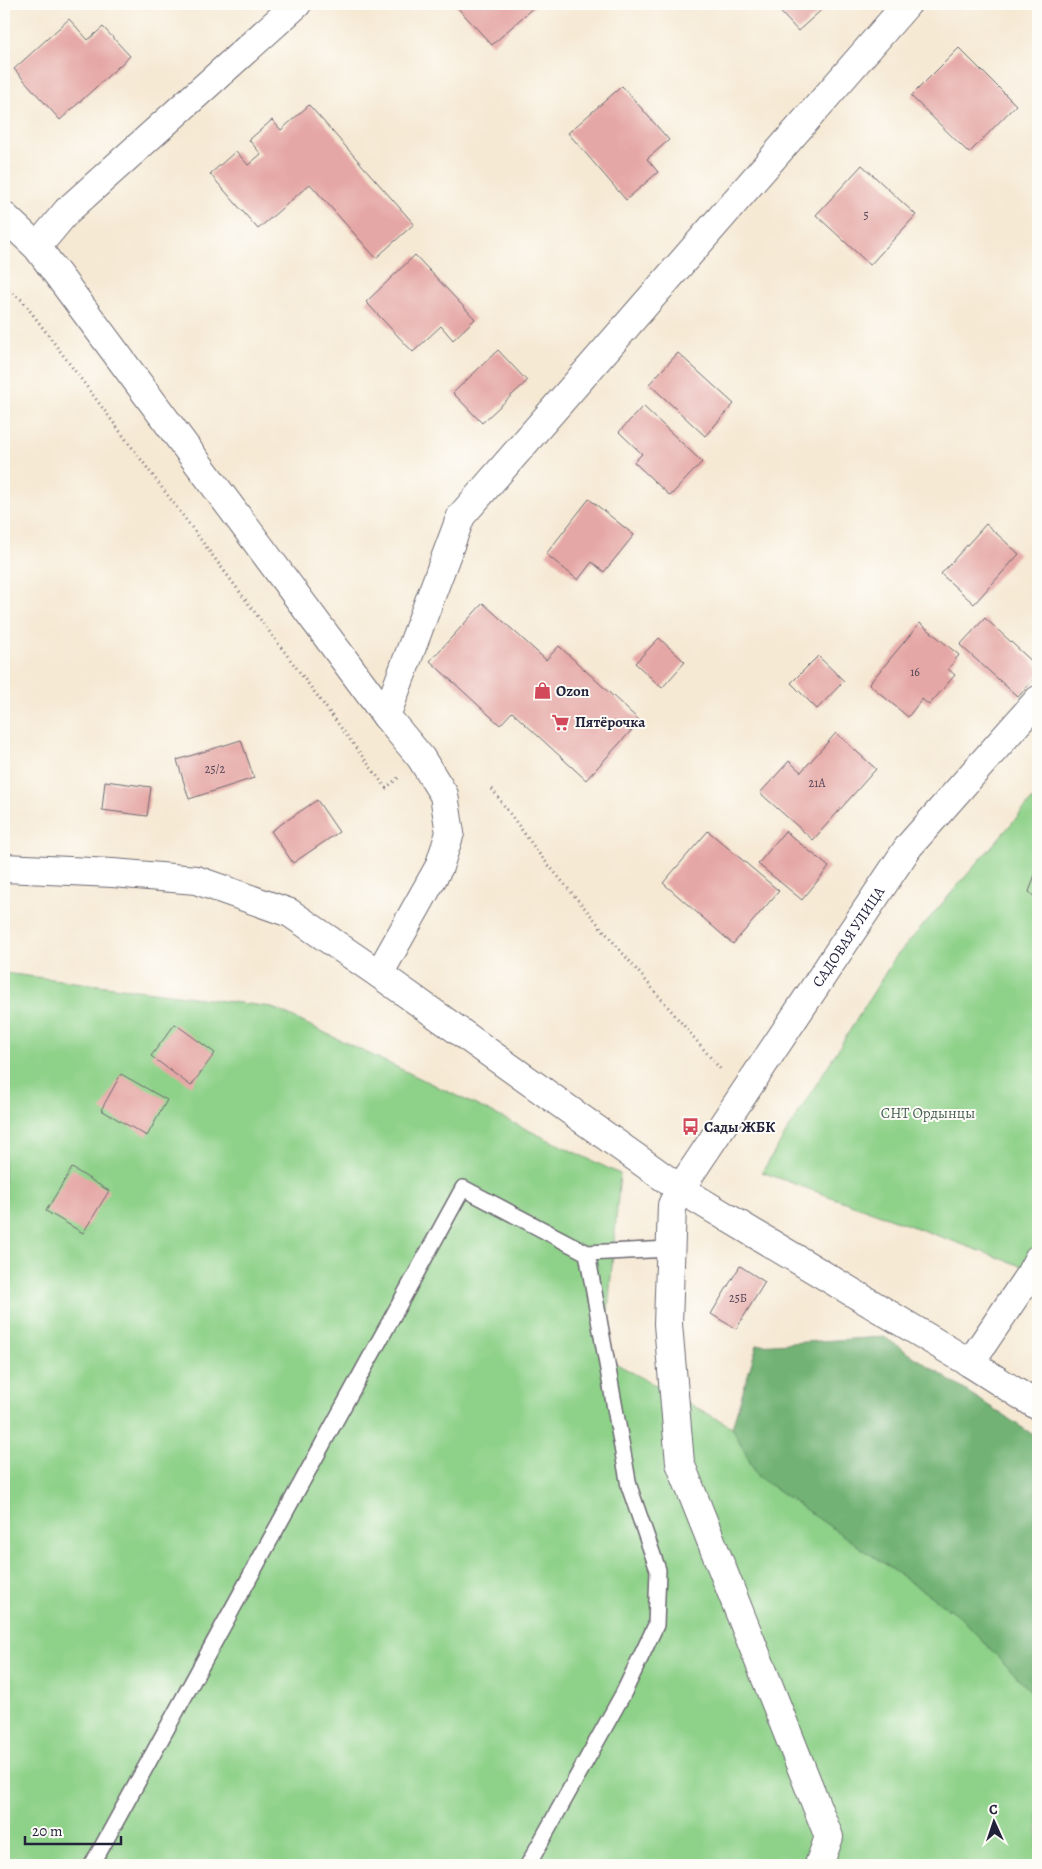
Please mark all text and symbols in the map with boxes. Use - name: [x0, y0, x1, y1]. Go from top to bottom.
- house number: 5: [863, 207, 869, 223]
- house number: 16: [910, 664, 920, 680]
- shop icon: Ozon: [532, 681, 552, 701]
- place label: Ozon: [556, 681, 590, 701]
- supermarket icon: Пятёрочка: [551, 712, 571, 732]
- place label: Пятёрочка: [575, 712, 646, 732]
- house number: 25/2: [205, 761, 226, 777]
- house number: 21А: [809, 775, 826, 791]
- street label: САДОВАЯ УЛИЦА: [808, 882, 889, 991]
- park label: СНТ Ордынцы: [881, 1103, 975, 1123]
- bus stop icon: Сады ЖБК: [680, 1117, 700, 1137]
- place label: Сады ЖБК: [704, 1117, 775, 1137]
- house number: 25Б: [729, 1290, 747, 1306]
- north arrow: [970, 1796, 1020, 1846]
- text: С: [989, 1800, 999, 1819]
- scale bar: [25, 1814, 121, 1846]
- text: 20 m: [32, 1821, 63, 1841]

